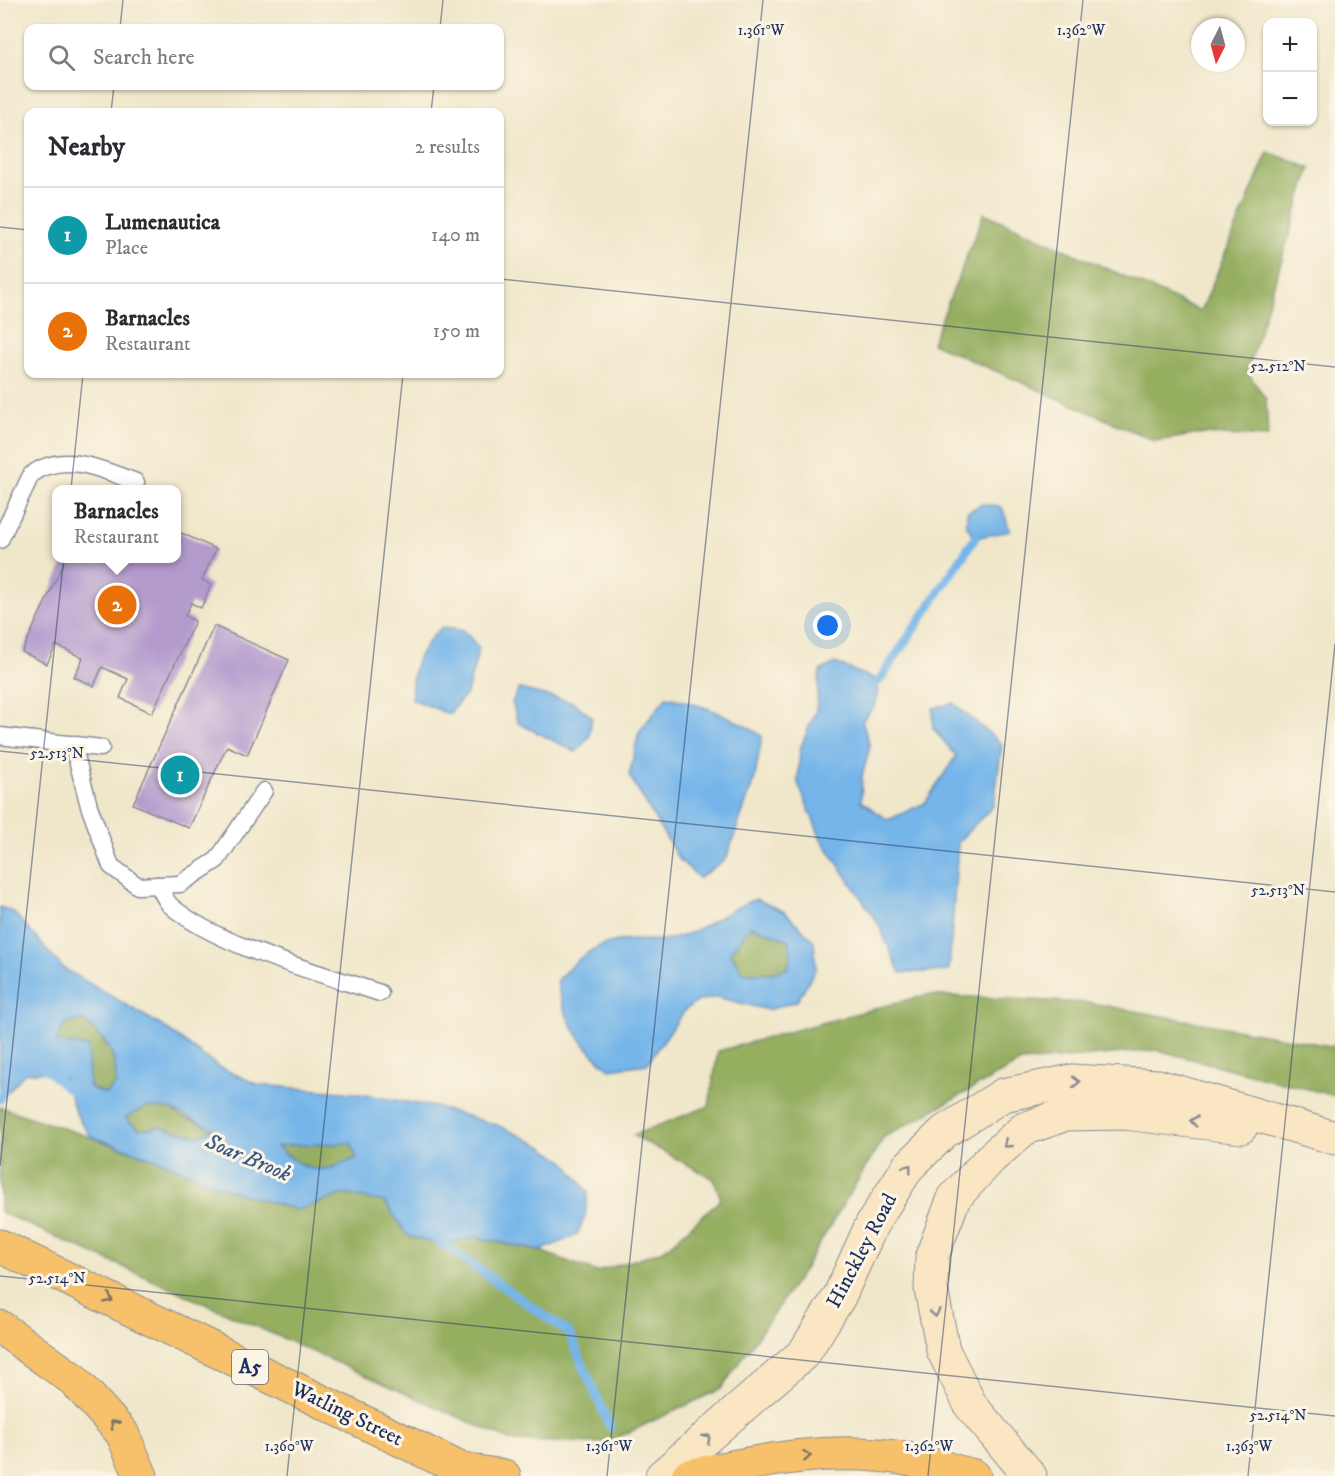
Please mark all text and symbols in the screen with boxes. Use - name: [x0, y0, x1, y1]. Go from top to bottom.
- north arrow: [1191, 18, 1245, 72]
- map controls: [1263, 18, 1317, 126]
- button: +: [1263, 18, 1317, 72]
- text: 1.361°W: [738, 21, 784, 40]
- text: 1.362°W: [1057, 21, 1105, 40]
- search box: [24, 24, 504, 90]
- icon: search: [45, 41, 78, 74]
- text: Search here: [93, 44, 195, 71]
- button: −: [1263, 72, 1317, 126]
- text: Nearby: [48, 131, 125, 164]
- text: 2 results: [415, 135, 480, 160]
- text: Lumenautica: [105, 209, 220, 236]
- text: 1: [64, 223, 71, 248]
- text: 140 m: [431, 223, 480, 248]
- text: Place: [105, 236, 148, 261]
- text: Barnacles: [105, 305, 190, 332]
- text: 2: [63, 319, 72, 344]
- text: 150 m: [433, 319, 480, 344]
- text: Restaurant: [105, 332, 190, 357]
- text: 52.512°N: [1250, 357, 1306, 376]
- popup: [52, 485, 181, 563]
- text: Barnacles: [74, 498, 159, 525]
- text: Restaurant: [74, 525, 159, 550]
- pin: 2: [98, 582, 136, 628]
- your location: [813, 611, 842, 640]
- text: 52.513°N: [30, 744, 84, 763]
- pin: 1: [160, 752, 200, 798]
- text: 52.513°N: [1251, 881, 1305, 900]
- one-way arrow: [1072, 1076, 1081, 1088]
- one-way arrow: [1189, 1116, 1198, 1128]
- water label: Soar Brook: [200, 1128, 296, 1188]
- one-way arrow: [1003, 1137, 1014, 1148]
- one-way arrow: [901, 1164, 912, 1175]
- street label: Hinckley Road: [821, 1189, 903, 1313]
- text: 52.514°N: [28, 1269, 86, 1288]
- one-way arrow: [103, 1292, 114, 1304]
- one-way arrow: [928, 1307, 941, 1317]
- road number: A5: [232, 1350, 268, 1384]
- street label: Watling Street: [286, 1375, 407, 1452]
- text: 52.514°N: [1249, 1406, 1307, 1425]
- one-way arrow: [110, 1421, 121, 1431]
- one-way arrow: [700, 1434, 710, 1445]
- text: 1.360°W: [264, 1437, 314, 1456]
- text: 1.361°W: [586, 1437, 632, 1456]
- text: 1.362°W: [905, 1437, 953, 1456]
- text: 1.363°W: [1226, 1437, 1273, 1456]
- one-way arrow: [803, 1450, 812, 1463]

